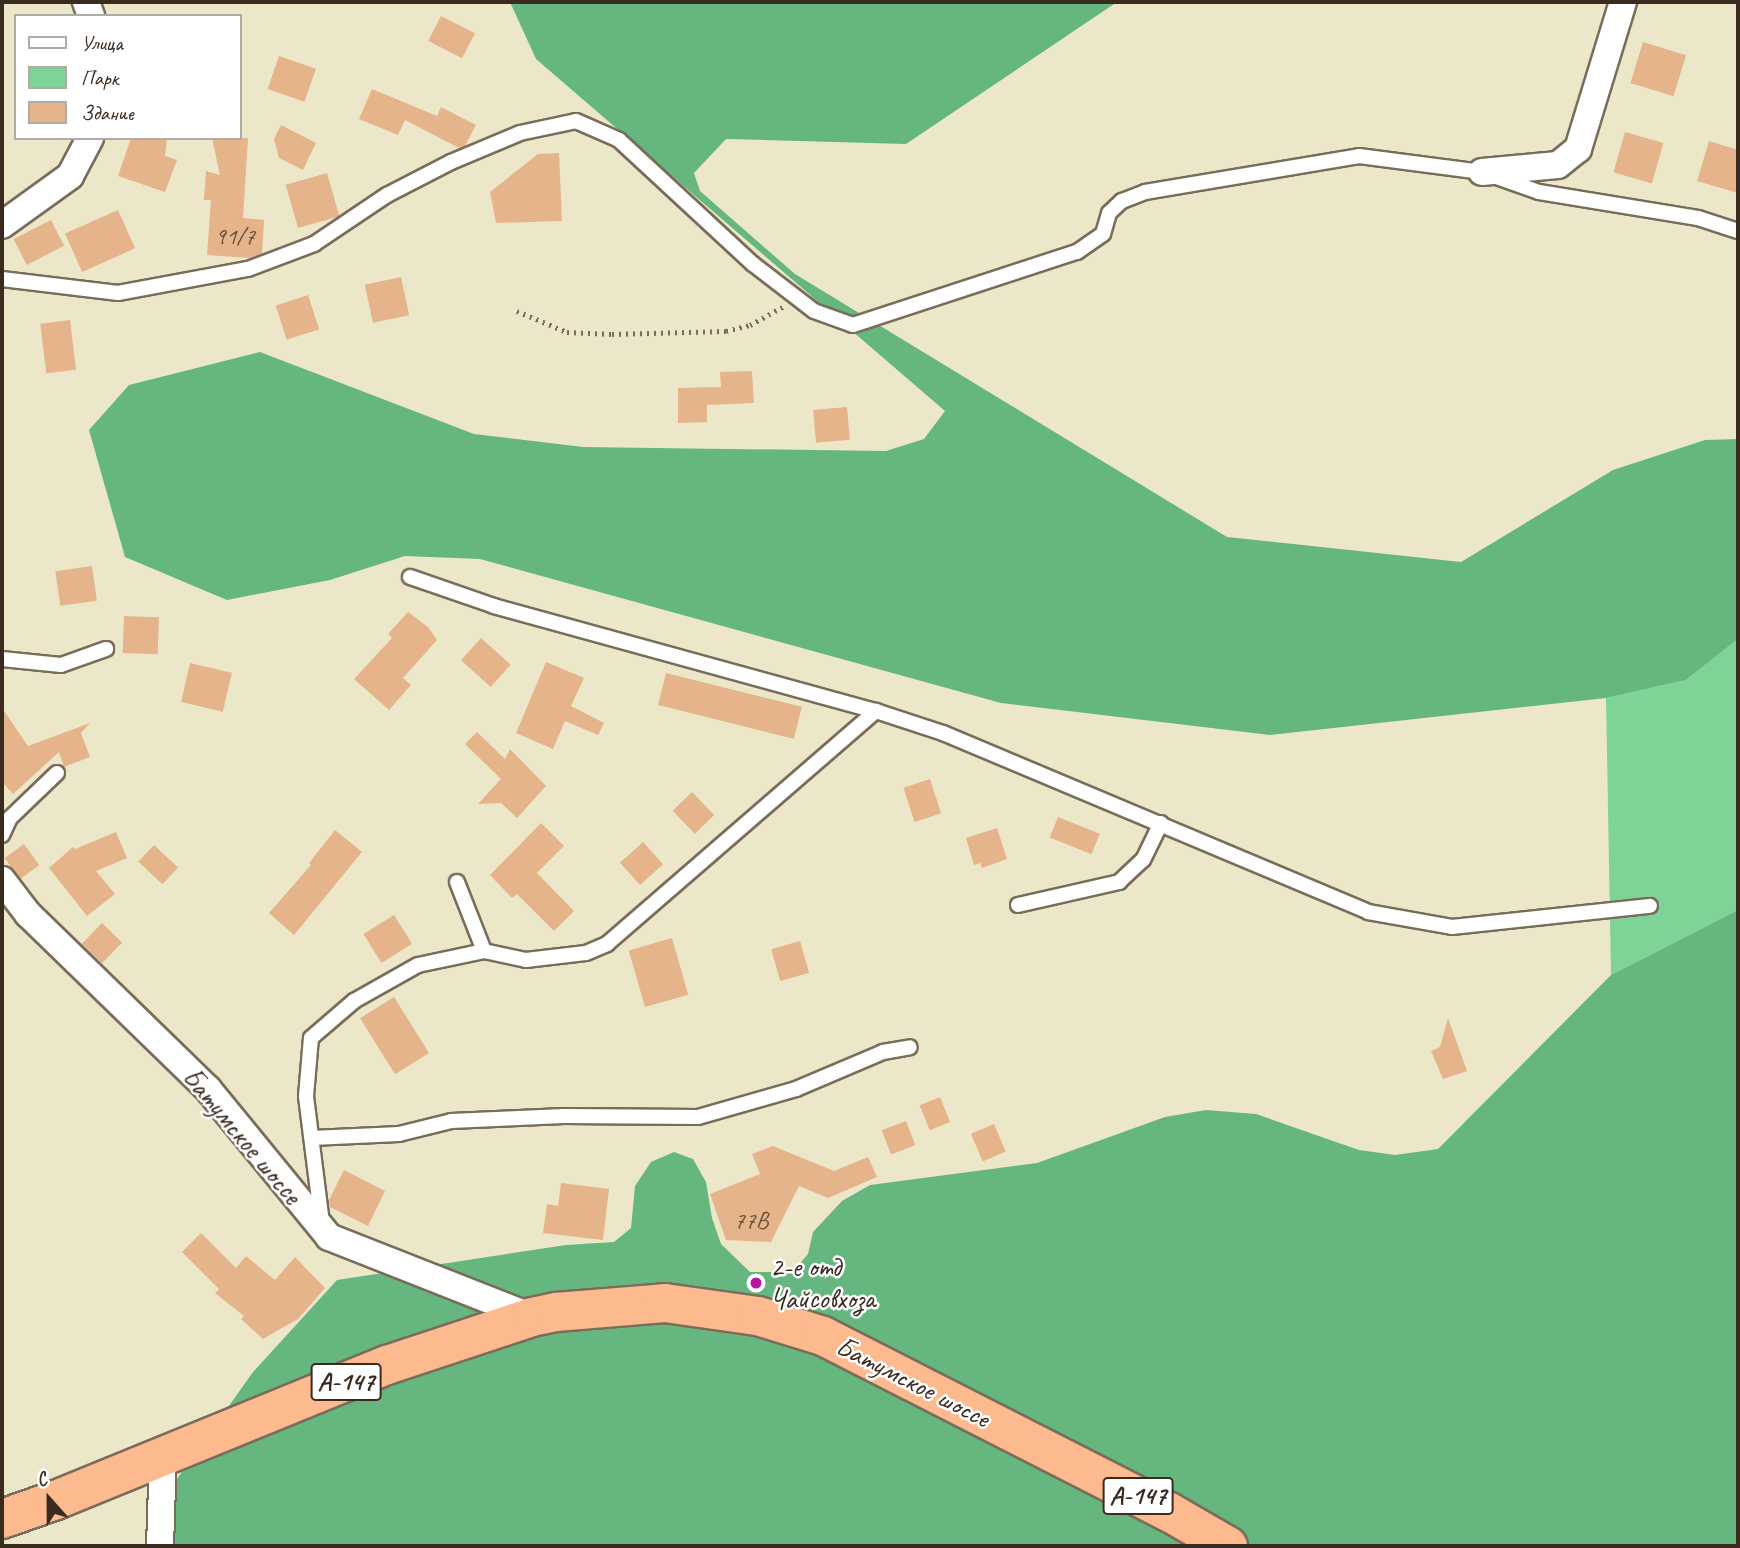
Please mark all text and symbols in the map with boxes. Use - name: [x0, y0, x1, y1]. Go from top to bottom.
- legend: [14, 14, 242, 140]
- text: Улица: [81, 30, 123, 56]
- text: Парк: [81, 65, 118, 91]
- text: Здание: [81, 100, 134, 126]
- house number: 91/7: [215, 223, 255, 251]
- street label: Батумское шоссе: [175, 1061, 309, 1211]
- house number: 77В: [734, 1207, 768, 1235]
- place label: 2-е отд Чайсовхоза: [770, 1250, 875, 1316]
- marker: 2-е отд Чайсовхоза: [748, 1275, 764, 1291]
- street label: Батумское шоссе: [830, 1329, 996, 1435]
- road number: А-147: [309, 1359, 383, 1404]
- north arrow: [14, 1464, 84, 1534]
- text: С: [33, 1467, 50, 1492]
- road number: А-147: [1101, 1474, 1175, 1518]

